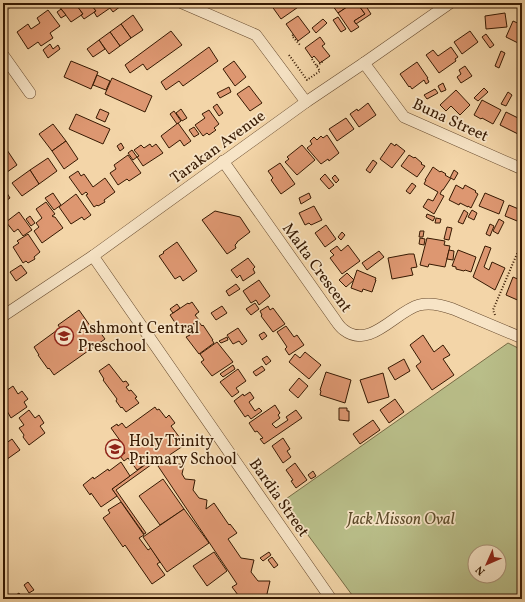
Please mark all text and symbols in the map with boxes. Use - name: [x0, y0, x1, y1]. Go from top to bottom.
- street label: Buna Street: [409, 94, 492, 148]
- street label: Tarakan Avenue: [166, 106, 270, 190]
- street label: Malta Crescent: [276, 219, 357, 318]
- place label: Ashmont Central Preschool: [78, 318, 200, 358]
- school or university icon: Ashmont Central Preschool: [53, 325, 75, 347]
- place label: Holy Trinity Primary School: [129, 431, 237, 471]
- school or university icon: Holy Trinity Primary School: [104, 438, 126, 460]
- street label: Bardia Street: [243, 454, 314, 542]
- park label: Jack Misson Oval: [345, 509, 455, 531]
- north arrow: [467, 544, 507, 584]
- text: N: [473, 562, 489, 578]

